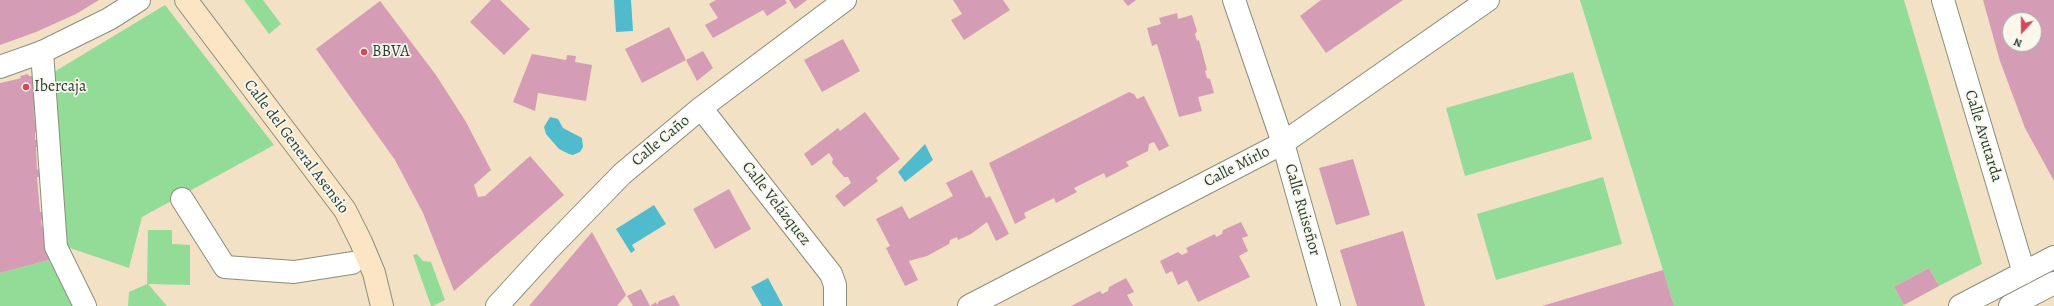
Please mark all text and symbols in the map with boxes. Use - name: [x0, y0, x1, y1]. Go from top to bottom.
- north arrow: [2002, 12, 2042, 52]
- text: N: [2011, 34, 2024, 51]
- place label: BBVA: [372, 42, 410, 62]
- marker: BBVA: [359, 47, 369, 57]
- street label: Calle del General Asensio: [239, 76, 353, 218]
- place label: Ibercaja: [34, 77, 87, 97]
- marker: Ibercaja: [21, 82, 31, 92]
- street label: Calle Avutarda: [1960, 88, 2006, 184]
- street label: Calle Caño: [628, 111, 694, 171]
- street label: Calle Mirlo: [1201, 142, 1273, 192]
- street label: Calle Velázquez: [737, 158, 815, 250]
- street label: Calle Ruiseñor: [1280, 162, 1324, 258]

